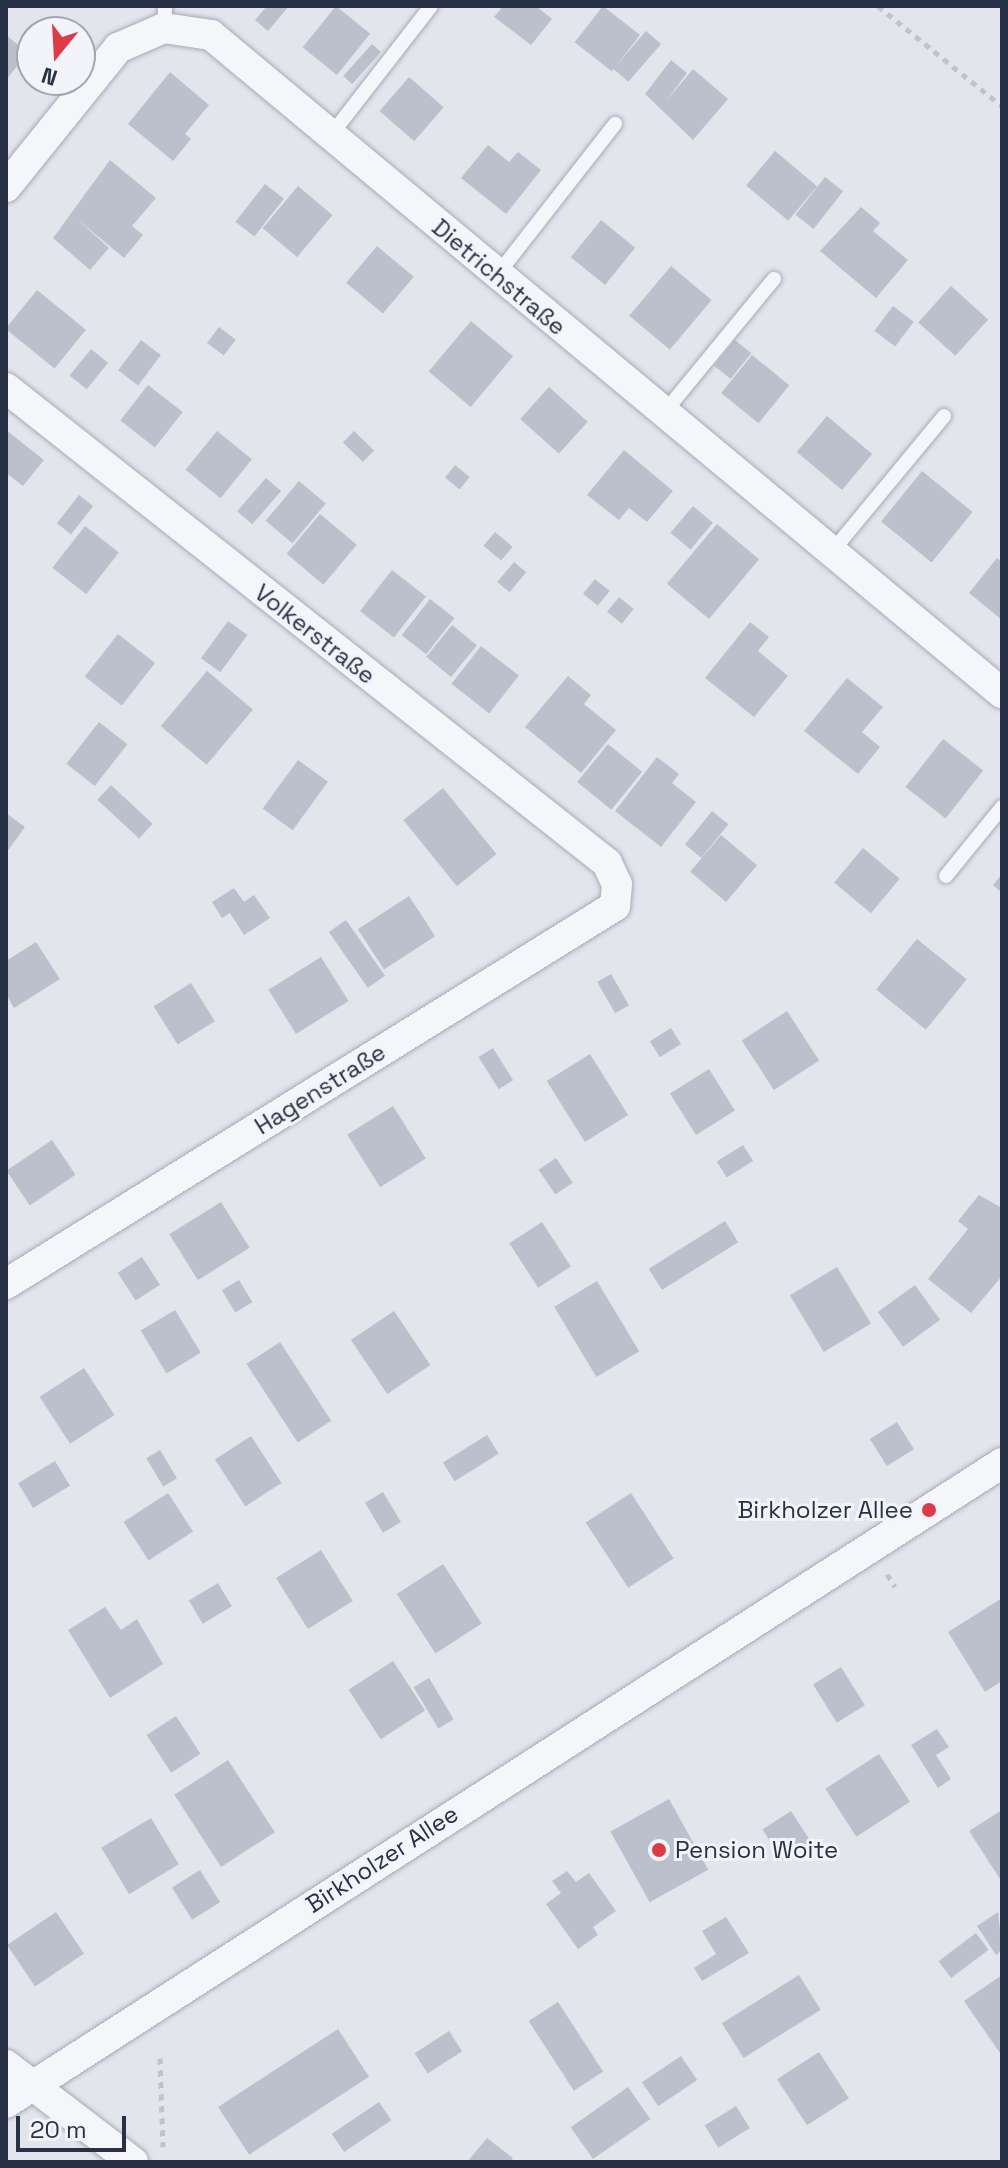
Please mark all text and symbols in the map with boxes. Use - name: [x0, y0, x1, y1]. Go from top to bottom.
- north arrow: [16, 16, 96, 96]
- text: N: [38, 61, 61, 93]
- street label: Dietrichstraße: [426, 213, 572, 341]
- street label: Volkerstraße: [249, 578, 381, 690]
- street label: Hagenstraße: [249, 1037, 391, 1141]
- place label: Birkholzer Allee: [737, 1496, 913, 1524]
- marker: Birkholzer Allee: [920, 1501, 938, 1519]
- street label: Birkholzer Allee: [300, 1799, 464, 1919]
- place label: Pension Woite: [675, 1836, 838, 1864]
- marker: Pension Woite: [650, 1841, 668, 1859]
- scale bar: [20, 2100, 130, 2150]
- text: 20 m: [30, 2114, 87, 2145]

